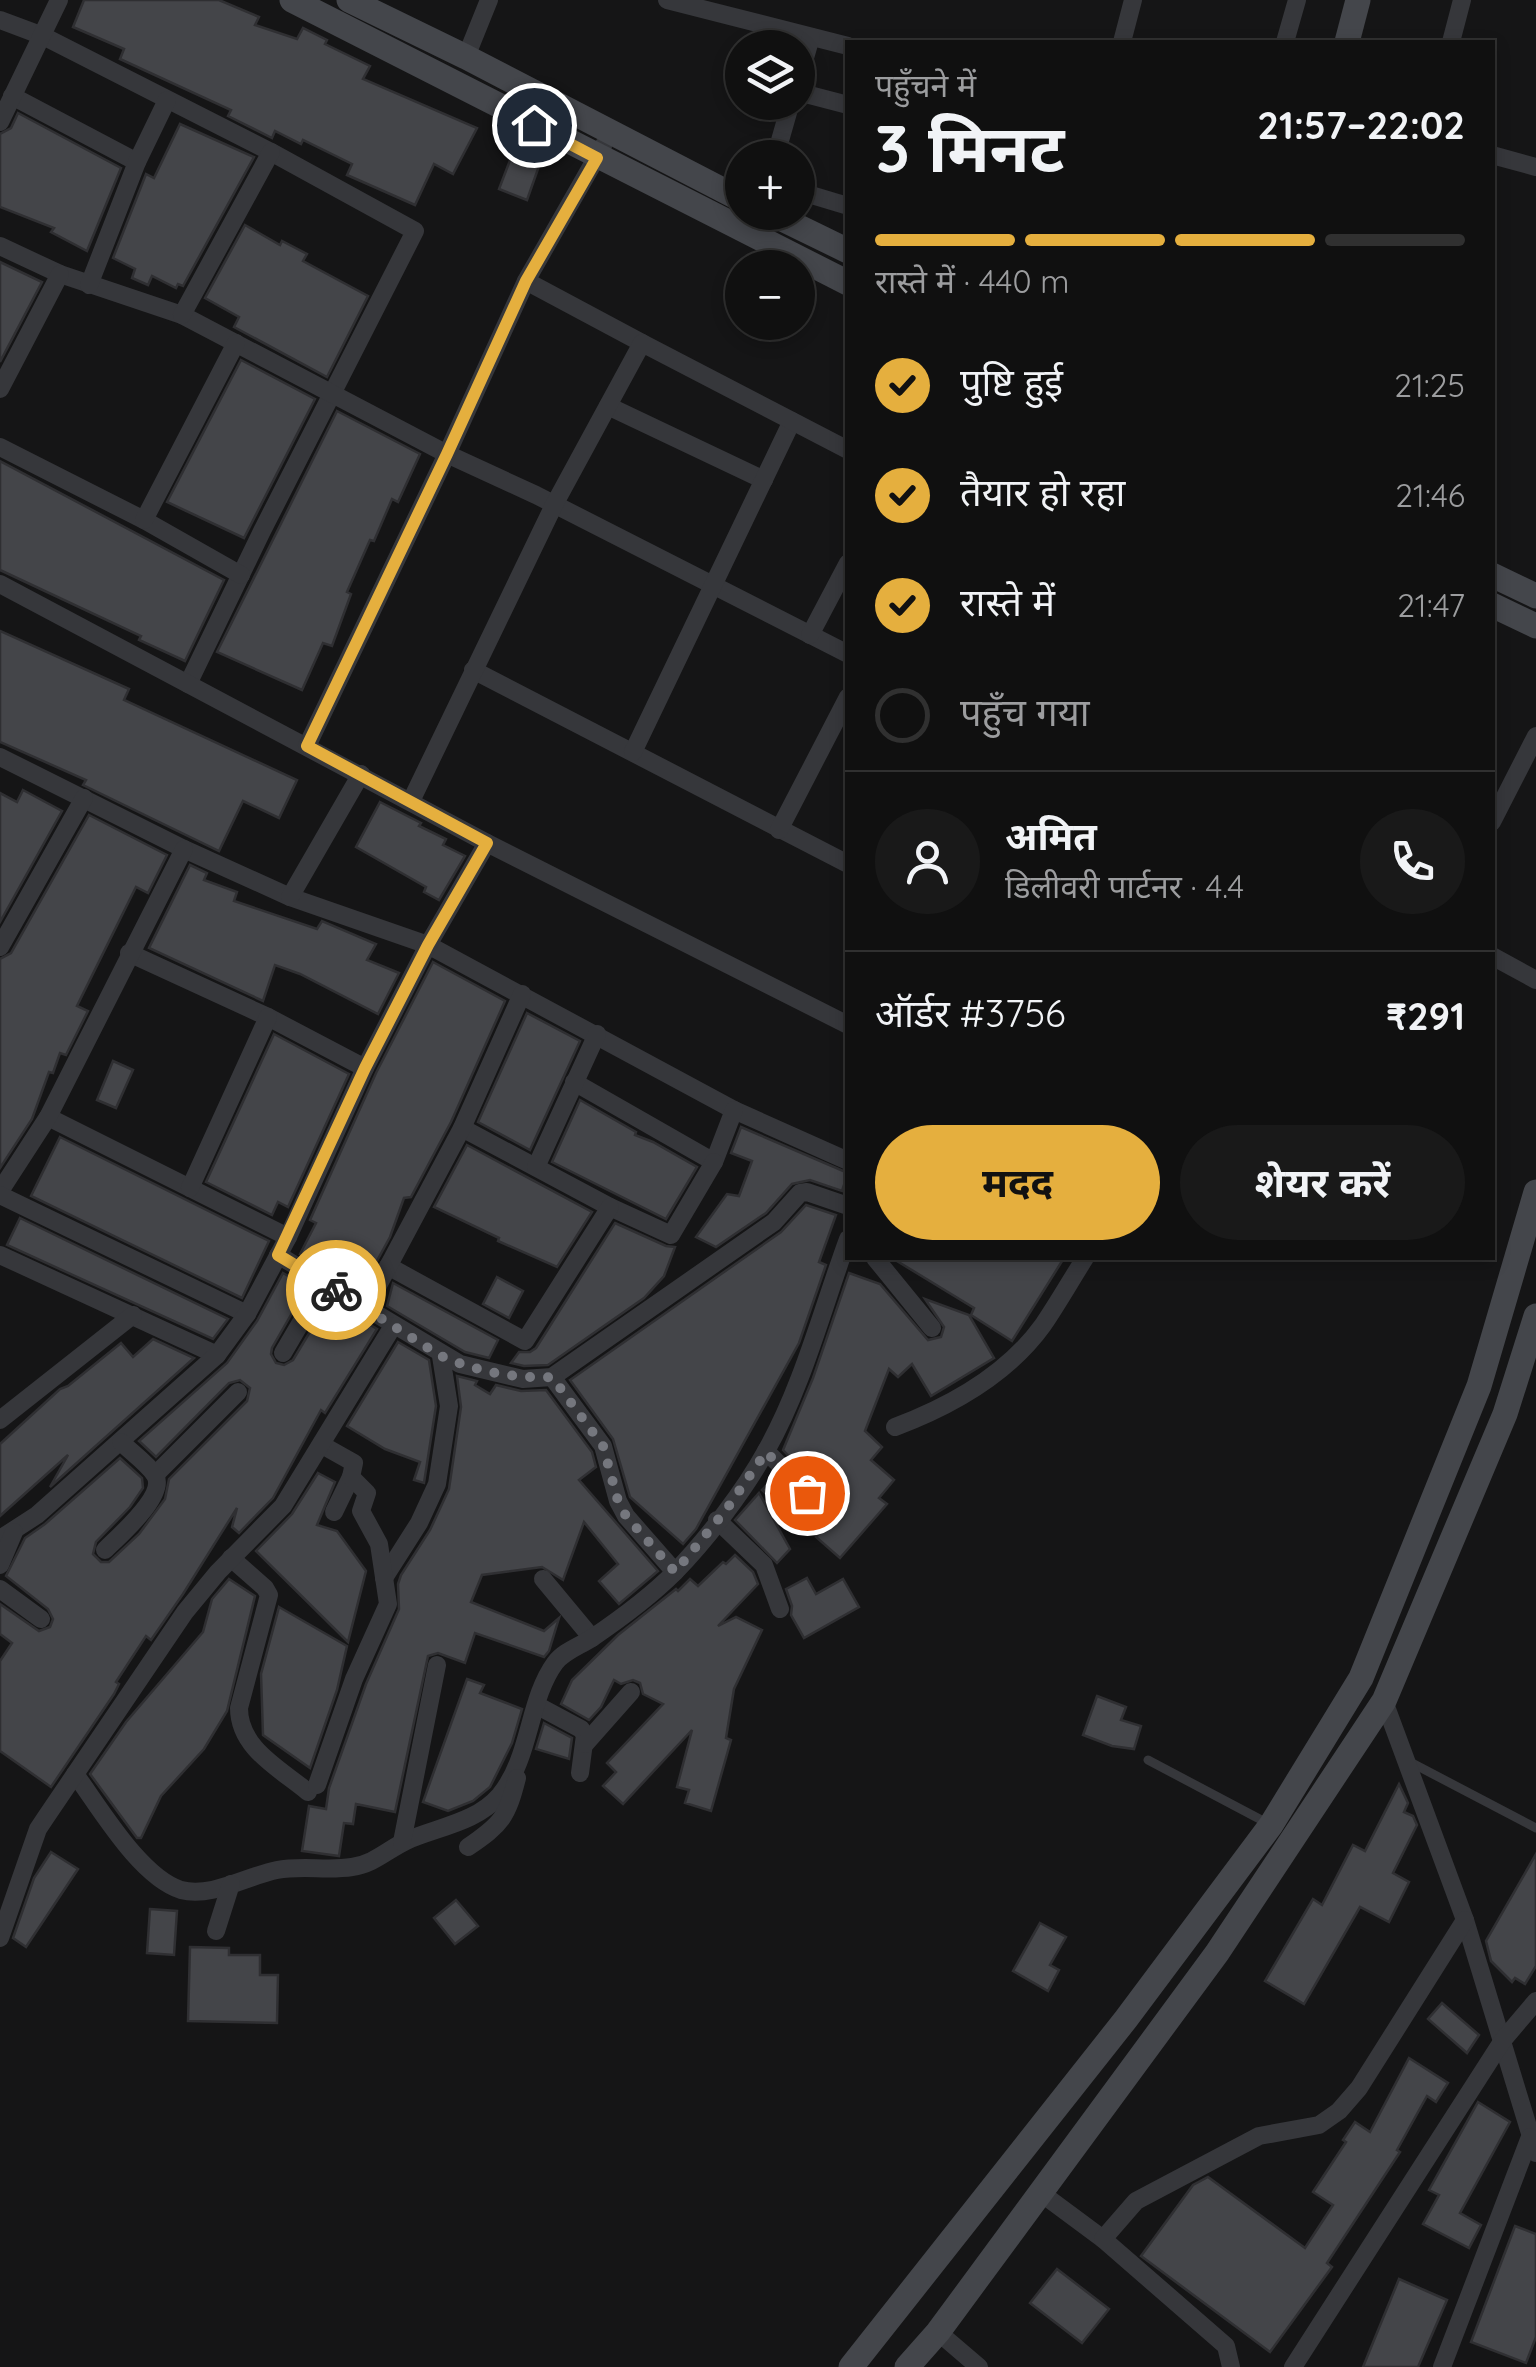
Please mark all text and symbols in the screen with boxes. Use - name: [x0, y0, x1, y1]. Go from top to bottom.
- map controls: [725, 30, 815, 340]
- button: layers: [725, 30, 815, 120]
- text: पहुँचने में: [875, 65, 976, 105]
- pin: [492, 83, 577, 168]
- icon: home: [507, 98, 562, 153]
- text: 21:57–22:02: [1257, 101, 1465, 149]
- text: 3 मिनट: [875, 107, 1065, 188]
- button: +: [725, 140, 815, 230]
- button: −: [725, 250, 815, 340]
- text: रास्ते में · 440 m: [875, 261, 1069, 301]
- icon: check: [875, 358, 930, 413]
- text: पुष्टि हुई: [960, 358, 1063, 406]
- text: 21:25: [1394, 365, 1465, 405]
- icon: check: [875, 468, 930, 523]
- text: तैयार हो रहा: [960, 468, 1125, 516]
- text: 21:46: [1395, 475, 1465, 515]
- icon: check: [875, 578, 930, 633]
- text: रास्ते में: [960, 578, 1055, 626]
- text: 21:47: [1397, 585, 1465, 625]
- text: पहुँच गया: [960, 688, 1090, 736]
- button: person: [875, 809, 980, 914]
- button: phone: [1360, 809, 1465, 914]
- text: अमित: [1005, 812, 1097, 860]
- text: डिलीवरी पार्टनर · 4.4: [1005, 866, 1244, 906]
- text: ऑर्डर #3756: [875, 989, 1066, 1037]
- text: ₹291: [1386, 992, 1465, 1040]
- button: मदद: [875, 1125, 1160, 1240]
- button: शेयर करें: [1180, 1125, 1465, 1240]
- courier: [286, 1240, 386, 1340]
- icon: bike: [309, 1263, 364, 1318]
- pin: [765, 1451, 850, 1536]
- icon: bag: [780, 1466, 835, 1521]

